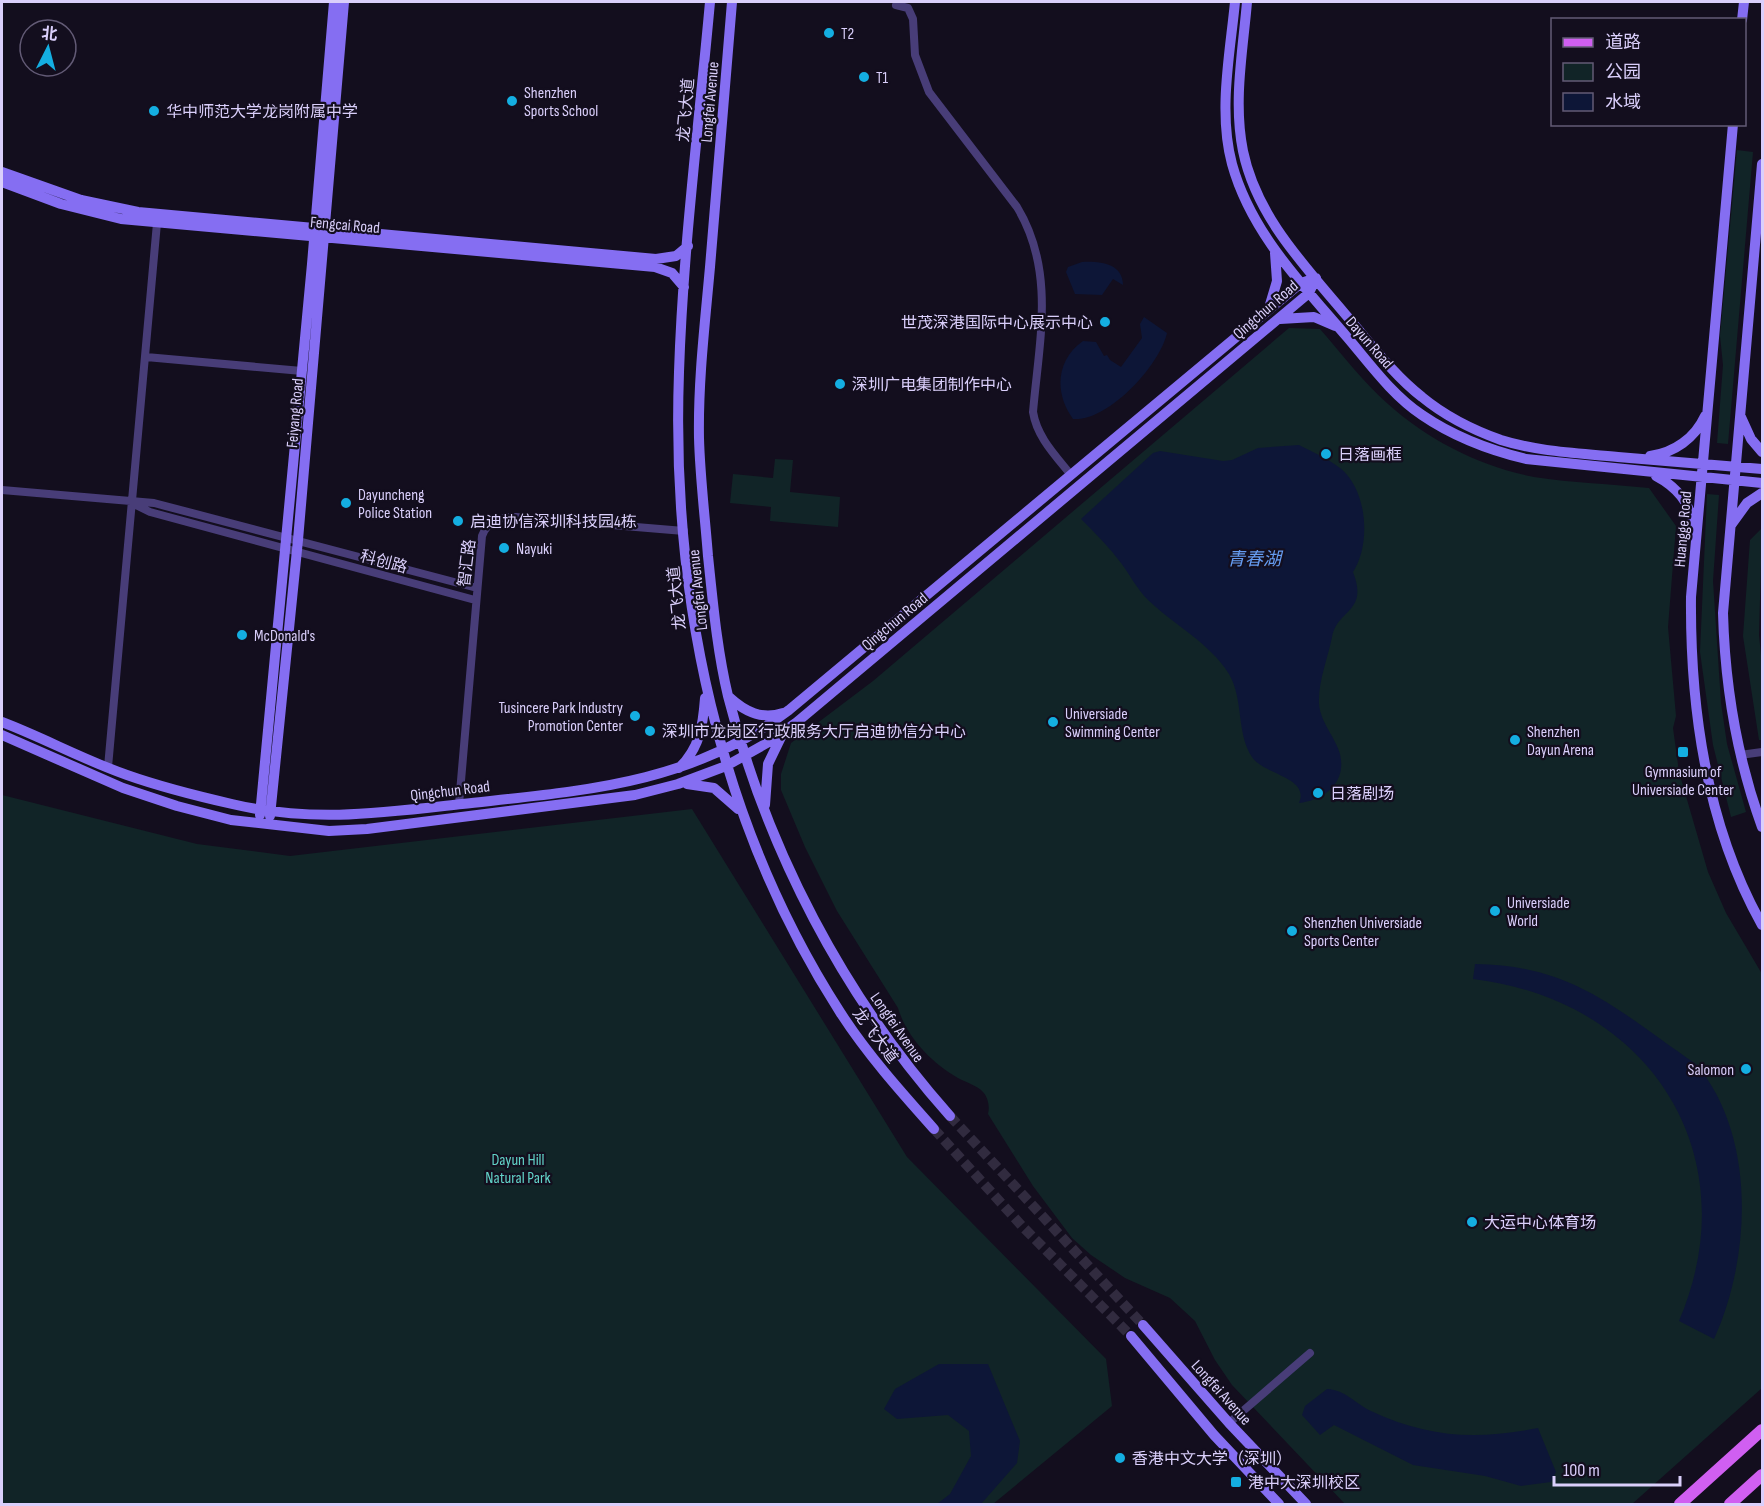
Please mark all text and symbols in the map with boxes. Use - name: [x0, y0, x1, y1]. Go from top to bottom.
- north arrow: [18, 18, 78, 78]
- legend: [1551, 18, 1746, 126]
- text: 北: [40, 24, 58, 45]
- place label: T2: [841, 25, 854, 44]
- marker: T2: [822, 26, 836, 40]
- text: 道路: [1605, 32, 1641, 53]
- street label: Longfei Avenue: [698, 61, 723, 143]
- text: 公园: [1605, 62, 1641, 83]
- place label: T1: [876, 69, 889, 88]
- marker: T1: [857, 70, 871, 84]
- street label: 龙飞大道: [674, 77, 699, 143]
- place label: Shenzhen Sports School: [524, 84, 598, 121]
- text: 水域: [1605, 92, 1641, 113]
- marker: Shenzhen Sports School: [505, 94, 519, 108]
- place label: 华中师范大学龙岗附属中学: [166, 103, 358, 122]
- marker: 华中师范大学龙岗附属中学: [147, 104, 161, 118]
- street label: Fengcai Road: [309, 213, 381, 238]
- street label: Qingchun Road: [1230, 277, 1302, 344]
- street label: Dayun Road: [1341, 313, 1397, 373]
- place label: 世茂深港国际中心展示中心: [901, 314, 1093, 333]
- marker: 世茂深港国际中心展示中心: [1098, 315, 1112, 329]
- place label: 深圳广电集团制作中心: [852, 376, 1012, 395]
- marker: 深圳广电集团制作中心: [833, 377, 847, 391]
- street label: Feiyang Road: [283, 378, 308, 449]
- place label: 日落画框: [1338, 446, 1402, 465]
- marker: 日落画框: [1319, 447, 1333, 461]
- place label: Dayuncheng Police Station: [358, 486, 432, 523]
- street label: Huangge Road: [1671, 490, 1696, 568]
- marker: Dayuncheng Police Station: [339, 496, 353, 510]
- place label: 启迪协信深圳科技园4栋: [470, 513, 637, 532]
- marker: 启迪协信深圳科技园4栋: [451, 514, 465, 528]
- street label: 智汇路: [455, 538, 480, 588]
- place label: Nayuki: [516, 540, 552, 559]
- marker: Nayuki: [497, 541, 511, 555]
- street label: 科创路: [358, 547, 409, 578]
- street label: Longfei Avenue: [685, 549, 712, 631]
- water label: 青春湖: [1227, 549, 1284, 570]
- street label: 龙飞大道: [665, 565, 690, 631]
- street label: Qingchun Road: [858, 589, 932, 655]
- place label: McDonald's: [254, 627, 316, 646]
- marker: McDonald's: [235, 628, 249, 642]
- place label: Tusincere Park Industry Promotion Center: [498, 699, 623, 736]
- place label: Universiade Swimming Center: [1065, 705, 1160, 742]
- marker: Tusincere Park Industry Promotion Center: [628, 709, 642, 723]
- marker: Universiade Swimming Center: [1046, 715, 1060, 729]
- place label: 深圳市龙岗区行政服务大厅启迪协信分中心: [662, 723, 966, 742]
- place label: Shenzhen Dayun Arena: [1527, 723, 1594, 760]
- marker: 深圳市龙岗区行政服务大厅启迪协信分中心: [643, 724, 657, 738]
- marker: Shenzhen Dayun Arena: [1508, 733, 1522, 747]
- marker: Gymnasium of Universiade Center: [1676, 745, 1690, 759]
- place label: Gymnasium of Universiade Center: [1632, 763, 1734, 800]
- street label: Qingchun Road: [409, 777, 491, 806]
- place label: 日落剧场: [1330, 785, 1394, 804]
- marker: 日落剧场: [1311, 786, 1325, 800]
- place label: Universiade World: [1507, 894, 1570, 931]
- marker: Universiade World: [1488, 904, 1502, 918]
- place label: Shenzhen Universiade Sports Center: [1304, 914, 1422, 951]
- marker: Shenzhen Universiade Sports Center: [1285, 924, 1299, 938]
- street label: Longfei Avenue: [866, 989, 928, 1066]
- street label: 龙飞大道: [848, 1005, 902, 1067]
- place label: Salomon: [1688, 1061, 1734, 1080]
- marker: Salomon: [1739, 1062, 1753, 1076]
- park label: Dayun Hill Natural Park: [485, 1151, 551, 1188]
- place label: 大运中心体育场: [1484, 1214, 1596, 1233]
- marker: 大运中心体育场: [1465, 1215, 1479, 1229]
- street label: Longfei Avenue: [1187, 1357, 1255, 1429]
- scale bar: [1554, 1449, 1680, 1487]
- place label: 香港中文大学（深圳）: [1132, 1450, 1292, 1469]
- marker: 香港中文大学（深圳）: [1113, 1451, 1127, 1465]
- text: 100 m: [1563, 1460, 1600, 1481]
- place label: 港中大深圳校区: [1248, 1474, 1360, 1493]
- marker: 港中大深圳校区: [1229, 1475, 1243, 1489]

